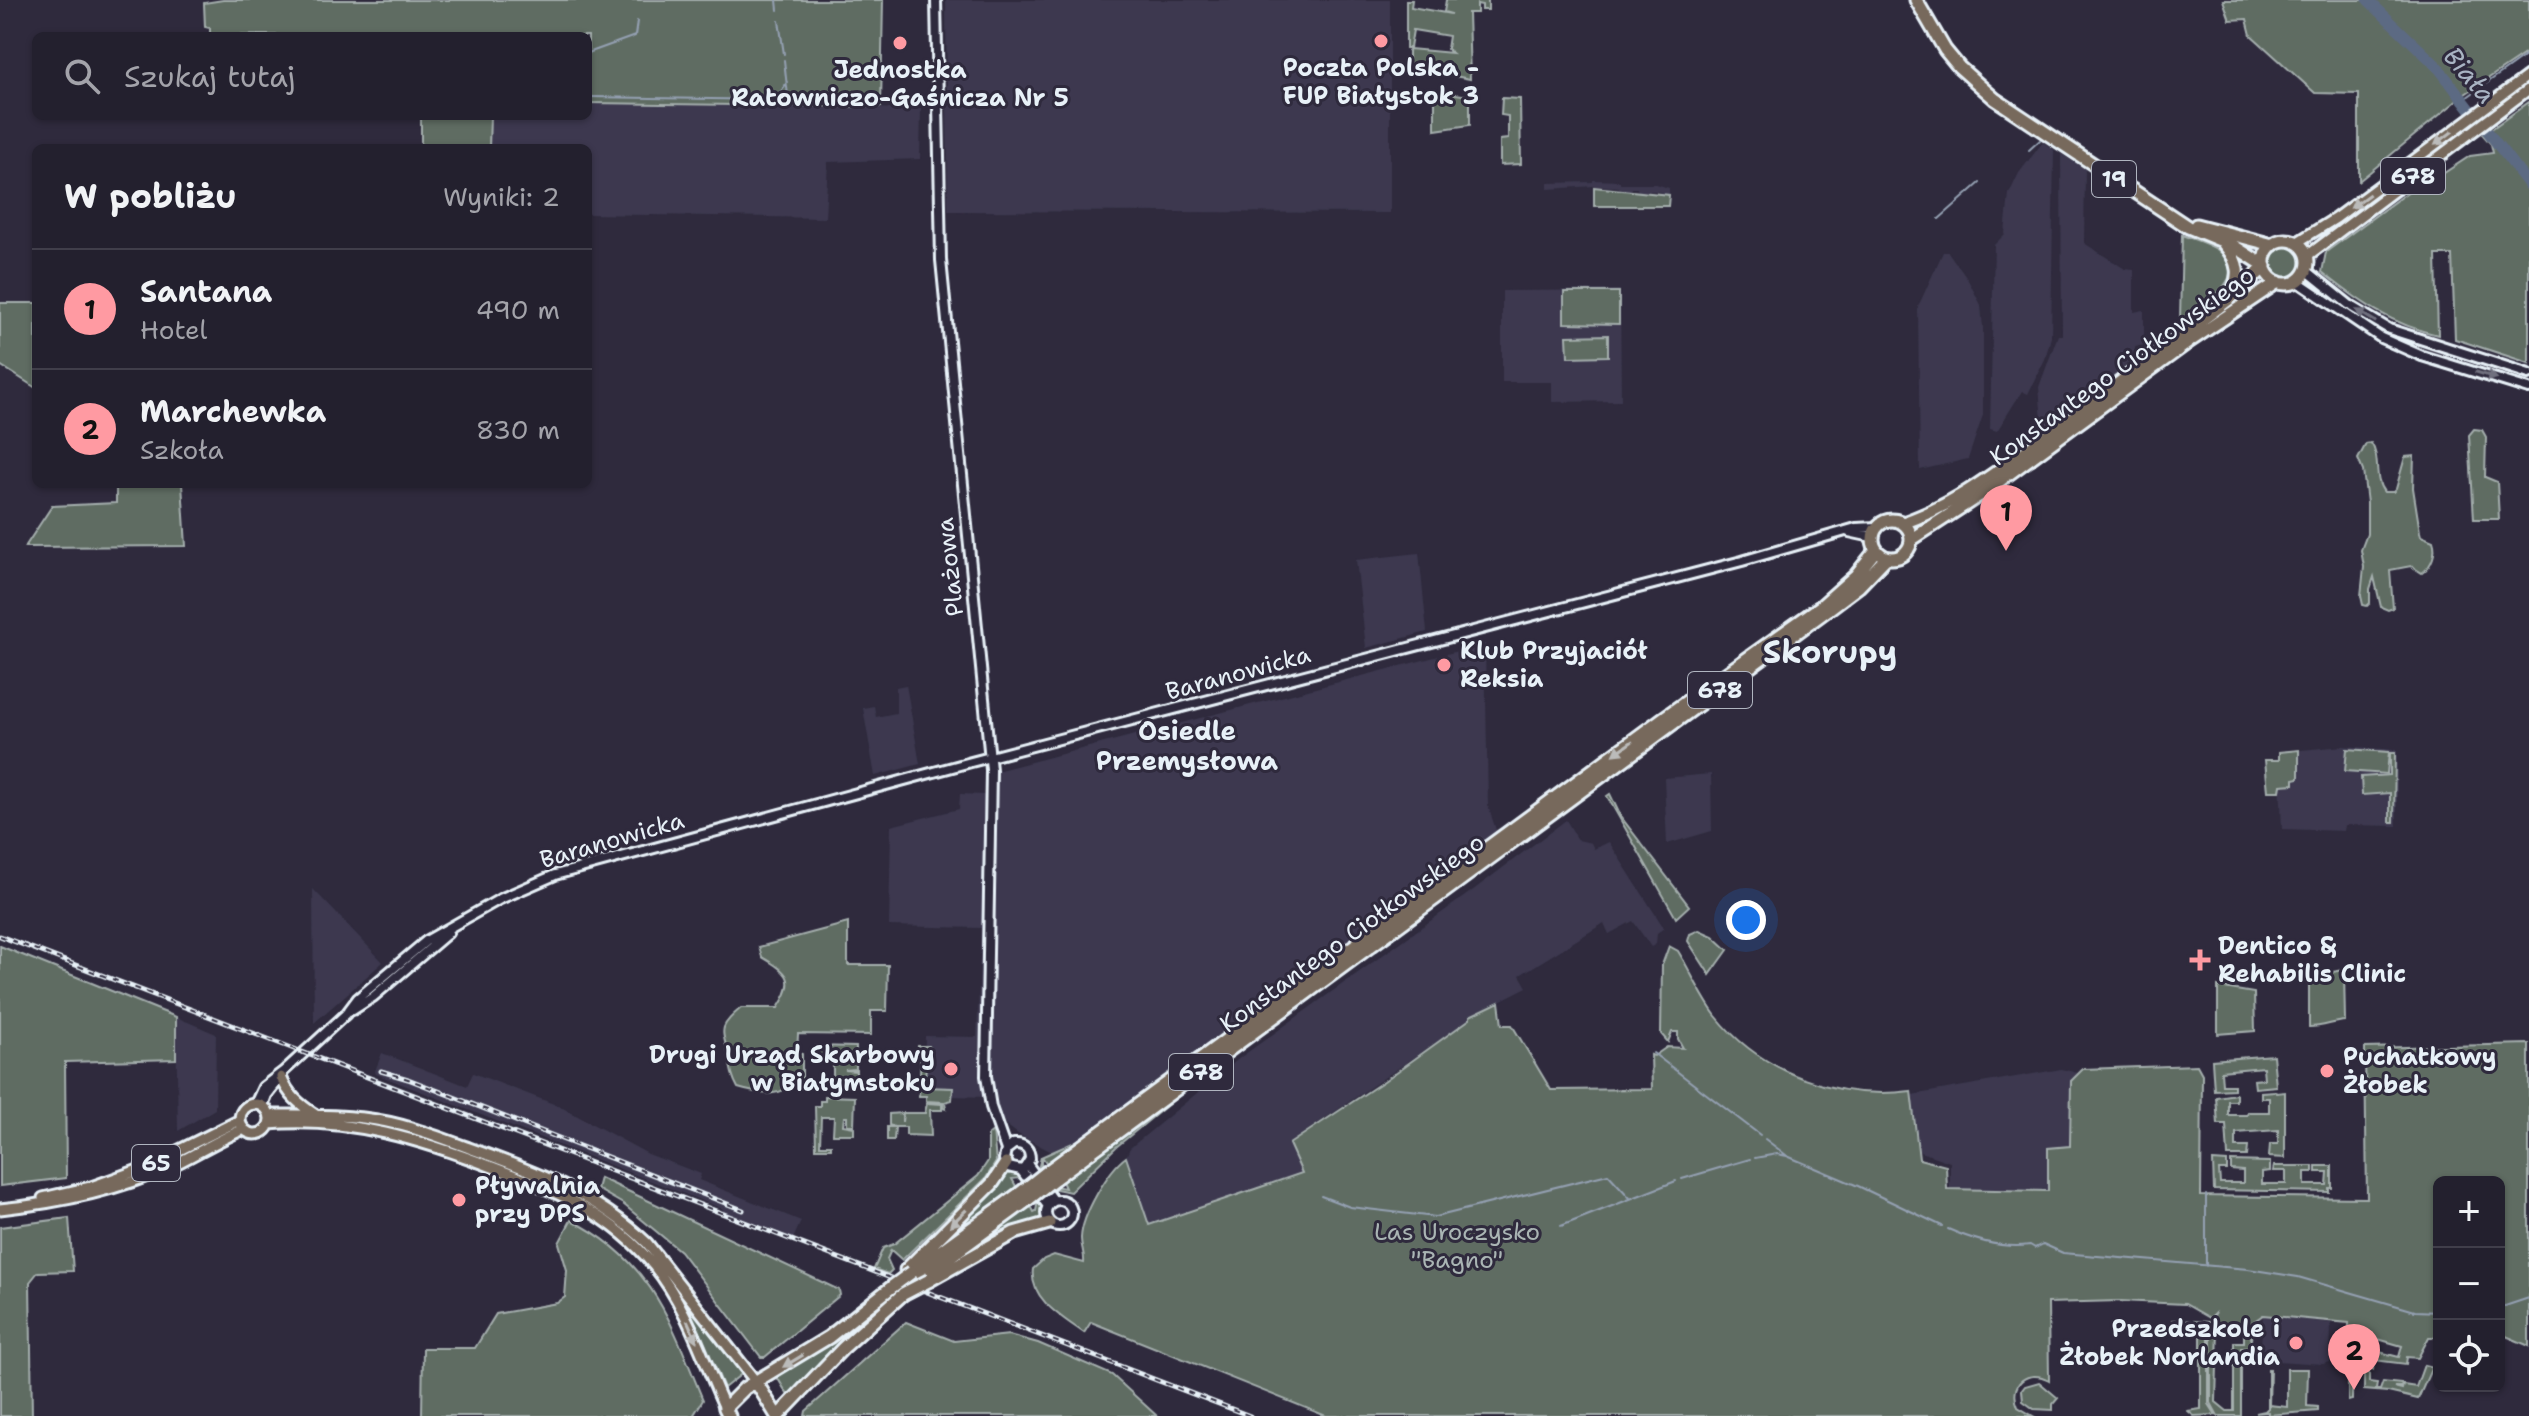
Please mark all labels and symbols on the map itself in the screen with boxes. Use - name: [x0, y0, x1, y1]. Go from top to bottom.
- marker: Poczta Polska - FUP Białystok 3: [1372, 32, 1390, 50]
- marker: Jednostka Ratowniczo-Gaśnicza Nr 5: [891, 34, 909, 52]
- water label: Biała: [2436, 39, 2504, 111]
- place label: Poczta Polska - FUP Białystok 3: [1283, 52, 1479, 112]
- place label: Jednostka Ratowniczo-Gaśnicza Nr 5: [731, 54, 1069, 114]
- one-way arrow: [2434, 130, 2455, 146]
- road number: 678: [2381, 158, 2445, 194]
- road number: 19: [2092, 161, 2136, 197]
- one-way arrow: [2349, 193, 2371, 209]
- street label: Konstantego Ciołkowskiego: [1983, 259, 2261, 473]
- one-way arrow: [2355, 309, 2377, 323]
- one-way arrow: [2475, 369, 2499, 381]
- pin: 1: [1980, 485, 2032, 551]
- street label: Plażowa: [929, 516, 971, 618]
- district label: Skorupy: [1763, 630, 1897, 673]
- place label: Klub Przyjaciół Reksia: [1460, 635, 1648, 695]
- street label: Baranowicka: [1162, 638, 1314, 708]
- marker: Klub Przyjaciół Reksia: [1435, 656, 1453, 674]
- road number: 678: [1688, 672, 1752, 708]
- district label: Osiedle Przemysłowa: [1096, 713, 1278, 778]
- one-way arrow: [1613, 739, 1634, 755]
- street label: Baranowicka: [536, 804, 688, 876]
- street label: Konstantego Ciołkowskiego: [1213, 826, 1491, 1040]
- your location: [1726, 900, 1766, 940]
- place label: Dentico & Rehabilis Clinic: [2218, 930, 2406, 990]
- marker: Dentico & Rehabilis Clinic: [2189, 949, 2211, 971]
- place label: Drugi Urząd Skarbowy w Białymstoku: [649, 1039, 935, 1099]
- place label: Puchatkowy Żłobek: [2343, 1041, 2496, 1101]
- road number: 678: [1169, 1054, 1233, 1090]
- marker: Drugi Urząd Skarbowy w Białymstoku: [942, 1060, 960, 1078]
- marker: Puchatkowy Żłobek: [2318, 1062, 2336, 1080]
- road number: 65: [132, 1145, 180, 1181]
- place label: Pływalnia przy DPS: [475, 1170, 601, 1230]
- marker: Pływalnia przy DPS: [450, 1191, 468, 1209]
- one-way arrow: [949, 1209, 968, 1227]
- park label: Las Uroczysko "Bagno": [1374, 1216, 1540, 1276]
- place label: Przedszkole i Żłobek Norlandia: [2059, 1313, 2281, 1373]
- one-way arrow: [685, 1319, 698, 1342]
- pin: 2: [2328, 1324, 2380, 1390]
- marker: Przedszkole i Żłobek Norlandia: [2287, 1334, 2305, 1352]
- one-way arrow: [782, 1353, 804, 1367]

